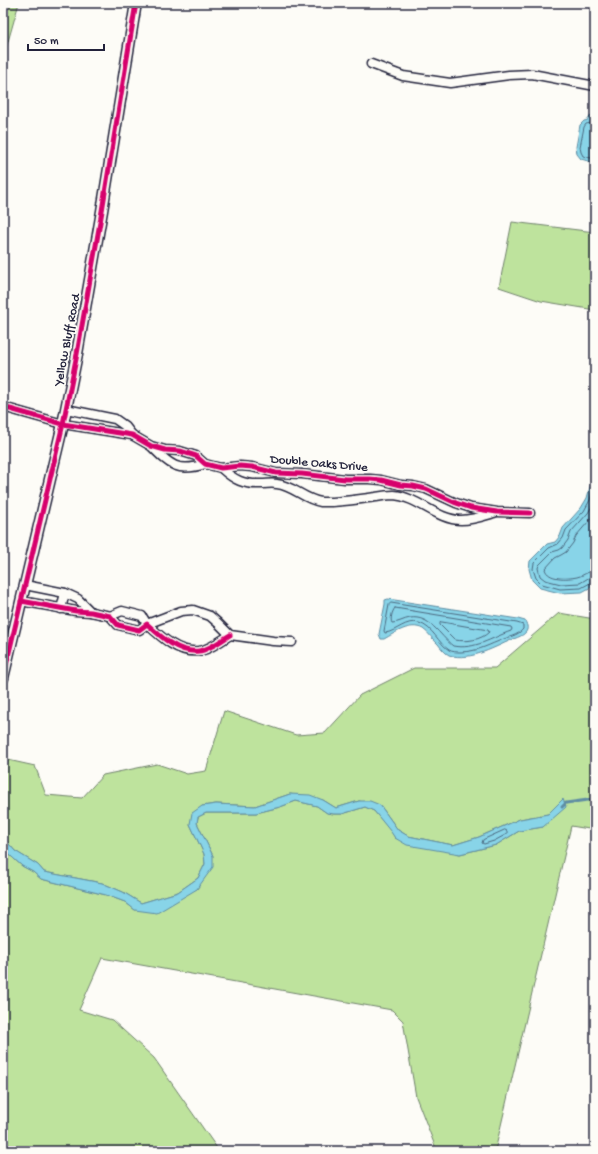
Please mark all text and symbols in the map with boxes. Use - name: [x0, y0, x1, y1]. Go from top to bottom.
- scale bar: [28, 26, 104, 52]
- text: 50 m: [34, 35, 59, 49]
- street label: Yellow Bluff Road: [52, 291, 85, 388]
- street label: Double Oaks Drive: [269, 452, 369, 476]

